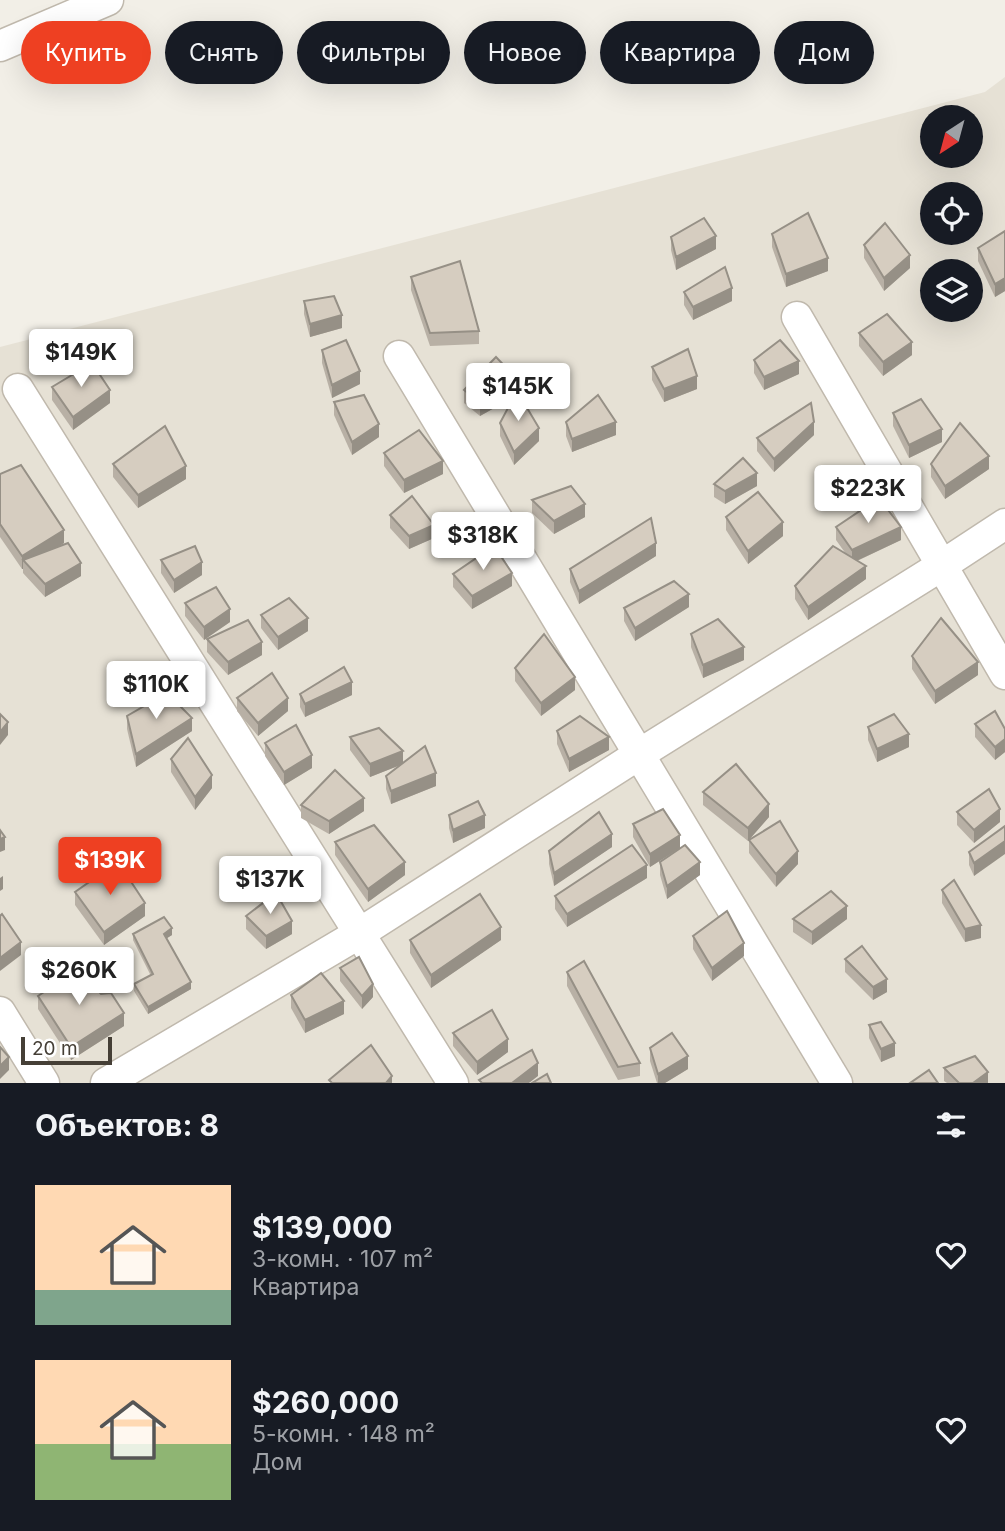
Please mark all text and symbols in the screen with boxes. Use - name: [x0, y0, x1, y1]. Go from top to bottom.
- chip: Купить: [21, 21, 151, 84]
- chip: Снять: [165, 21, 283, 84]
- chip: Фильтры: [297, 21, 450, 84]
- chip: Новое: [464, 21, 586, 84]
- chip: Квартира: [600, 21, 760, 84]
- chip: Дом: [774, 21, 874, 84]
- north arrow: [920, 105, 984, 168]
- map controls: [920, 105, 983, 322]
- button: locate: [920, 182, 983, 245]
- button: layers: [920, 259, 983, 322]
- pin: $149K: [32, 330, 130, 389]
- text: $149K: [45, 338, 117, 366]
- pin: $145K: [469, 364, 567, 423]
- text: $145K: [482, 372, 554, 400]
- pin: $223K: [819, 466, 917, 525]
- text: $223K: [830, 474, 906, 502]
- pin: $318K: [434, 512, 532, 572]
- text: $318K: [447, 521, 519, 549]
- pin: $110K: [107, 662, 205, 721]
- text: $110K: [123, 670, 189, 698]
- pin: $139K: [61, 838, 159, 897]
- text: $139K: [74, 846, 146, 874]
- pin: $137K: [221, 856, 319, 916]
- text: $137K: [235, 865, 305, 893]
- pin: $260K: [30, 948, 128, 1007]
- text: $260K: [41, 956, 117, 984]
- scale bar: [21, 1034, 112, 1066]
- text: 20 m: [32, 1037, 78, 1060]
- icon: filters: [932, 1106, 970, 1144]
- text: Объектов: 8: [35, 1107, 219, 1143]
- text: $139,000: [252, 1209, 392, 1245]
- icon: home: [91, 1213, 175, 1297]
- icon: heart: [932, 1236, 970, 1274]
- text: 3-комн. · 107 m²: [252, 1245, 433, 1273]
- text: Квартира: [252, 1273, 359, 1301]
- text: $260,000: [252, 1384, 399, 1420]
- icon: home: [91, 1388, 175, 1472]
- icon: heart: [932, 1411, 970, 1449]
- text: 5-комн. · 148 m²: [252, 1420, 435, 1448]
- text: Дом: [252, 1448, 302, 1476]

